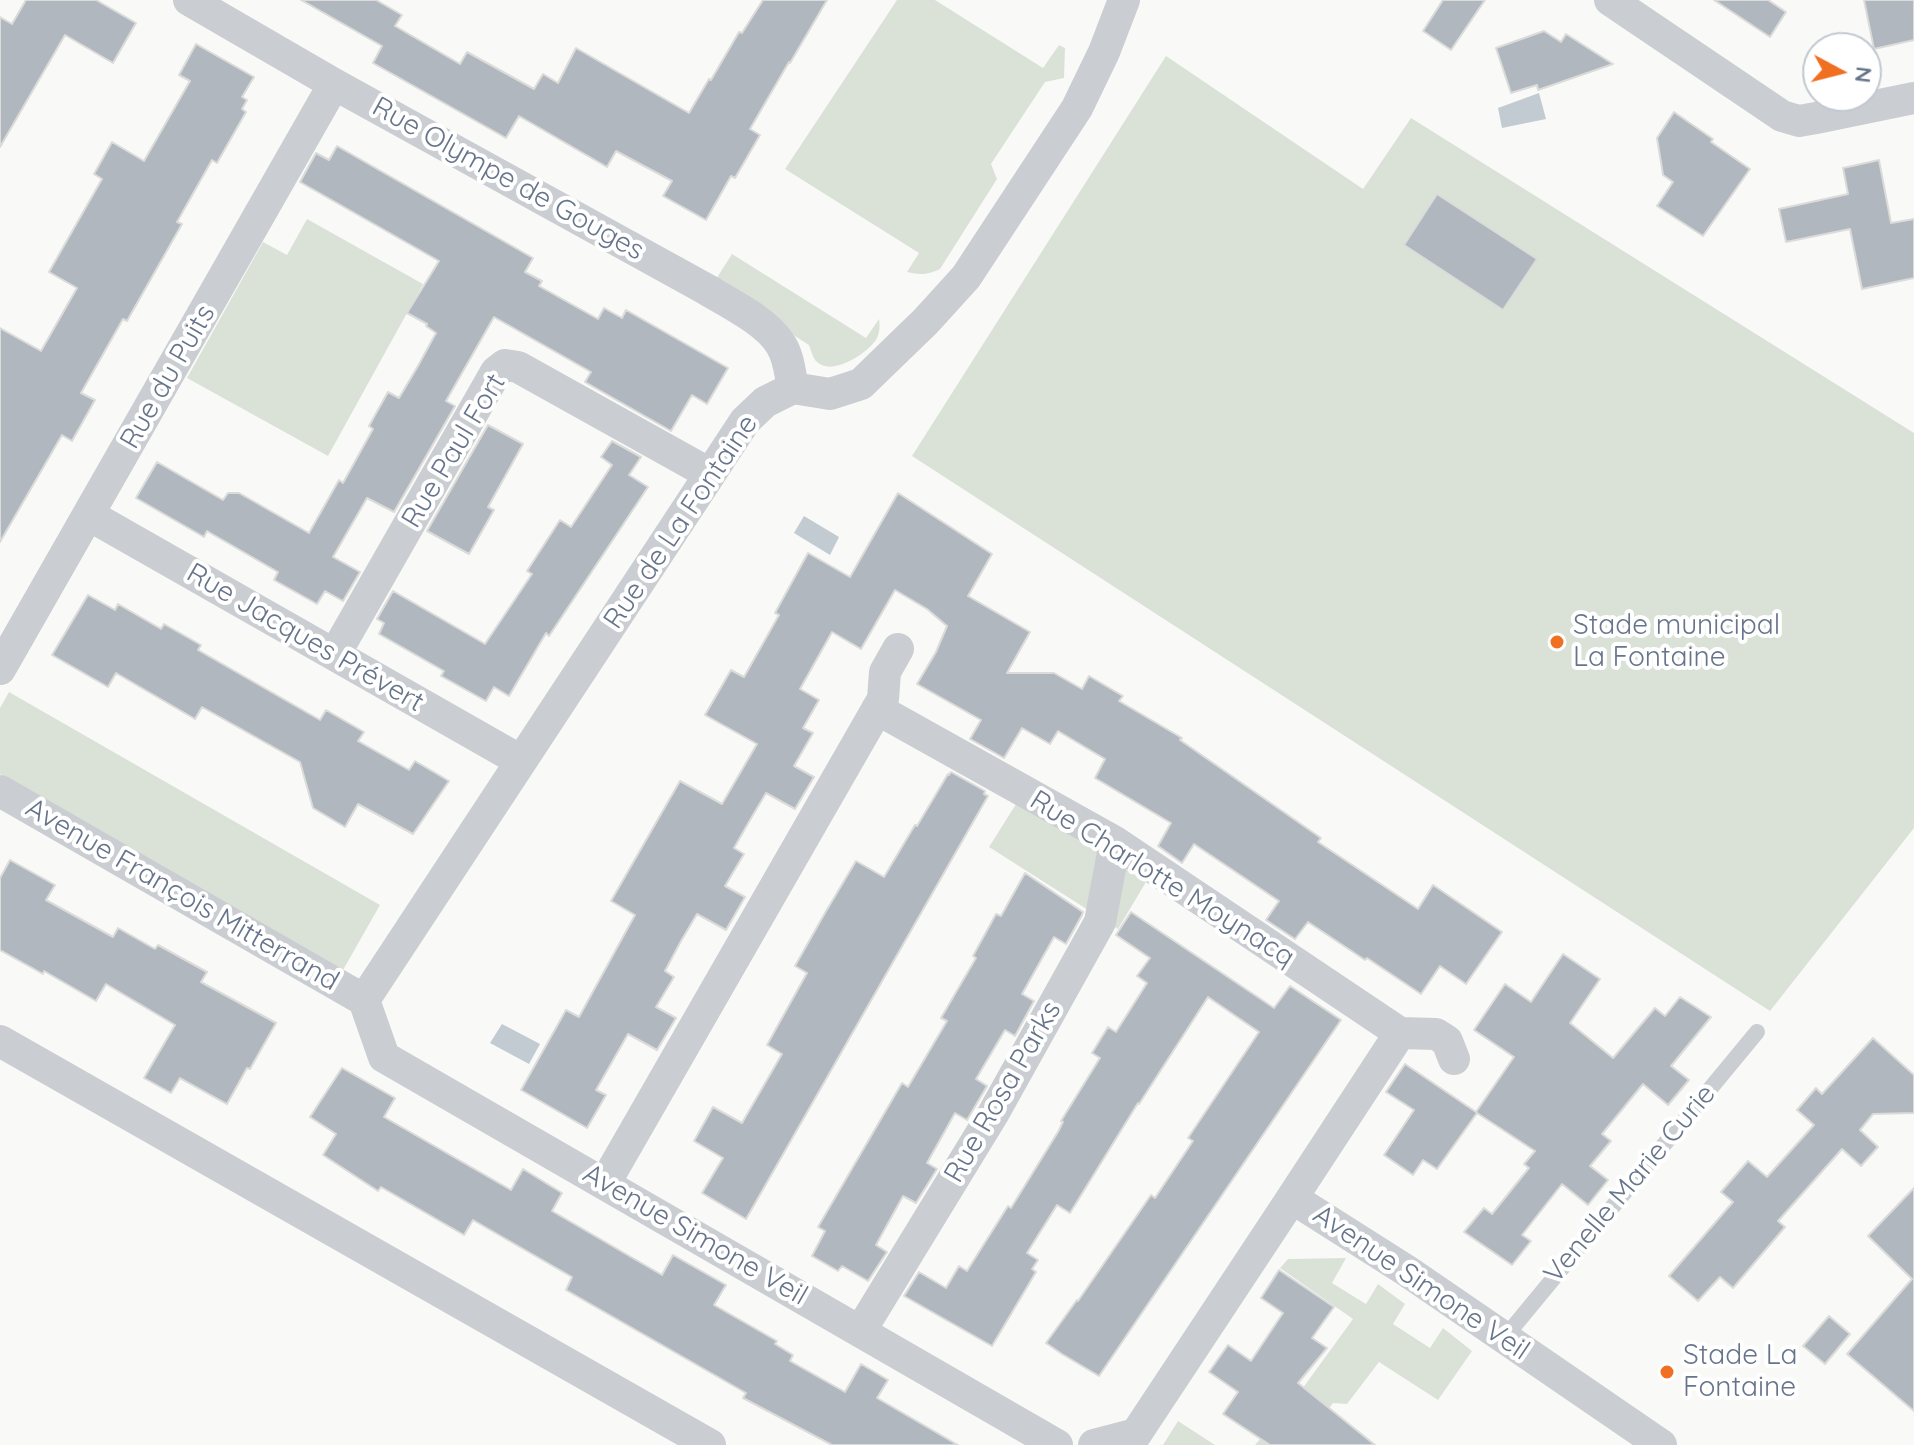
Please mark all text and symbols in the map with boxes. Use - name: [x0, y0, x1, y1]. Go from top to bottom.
- north arrow: [1802, 32, 1882, 112]
- text: N: [1849, 65, 1879, 84]
- street label: Rue Olympe de Gouges: [366, 90, 650, 268]
- street label: Rue du Puits: [113, 299, 223, 455]
- street label: Rue Paul Fort: [395, 368, 513, 534]
- street label: Rue de La Fontaine: [597, 409, 765, 635]
- street label: Rue Jacques Prévert: [180, 556, 430, 720]
- place label: Stade municipal La Fontaine: [1573, 609, 1780, 675]
- marker: Stade municipal La Fontaine: [1548, 633, 1566, 651]
- street label: Rue Charlotte Moynacq: [1023, 784, 1301, 974]
- street label: Avenue François Mitterrand: [19, 791, 345, 999]
- street label: Rue Rosa Parks: [938, 995, 1068, 1189]
- street label: Venelle Marie Curie: [1537, 1078, 1723, 1290]
- street label: Avenue Simone Veil: [577, 1157, 813, 1313]
- street label: Avenue Simone Veil: [1307, 1198, 1535, 1368]
- place label: Stade La Fontaine: [1683, 1339, 1797, 1405]
- marker: Stade La Fontaine: [1658, 1363, 1676, 1381]

